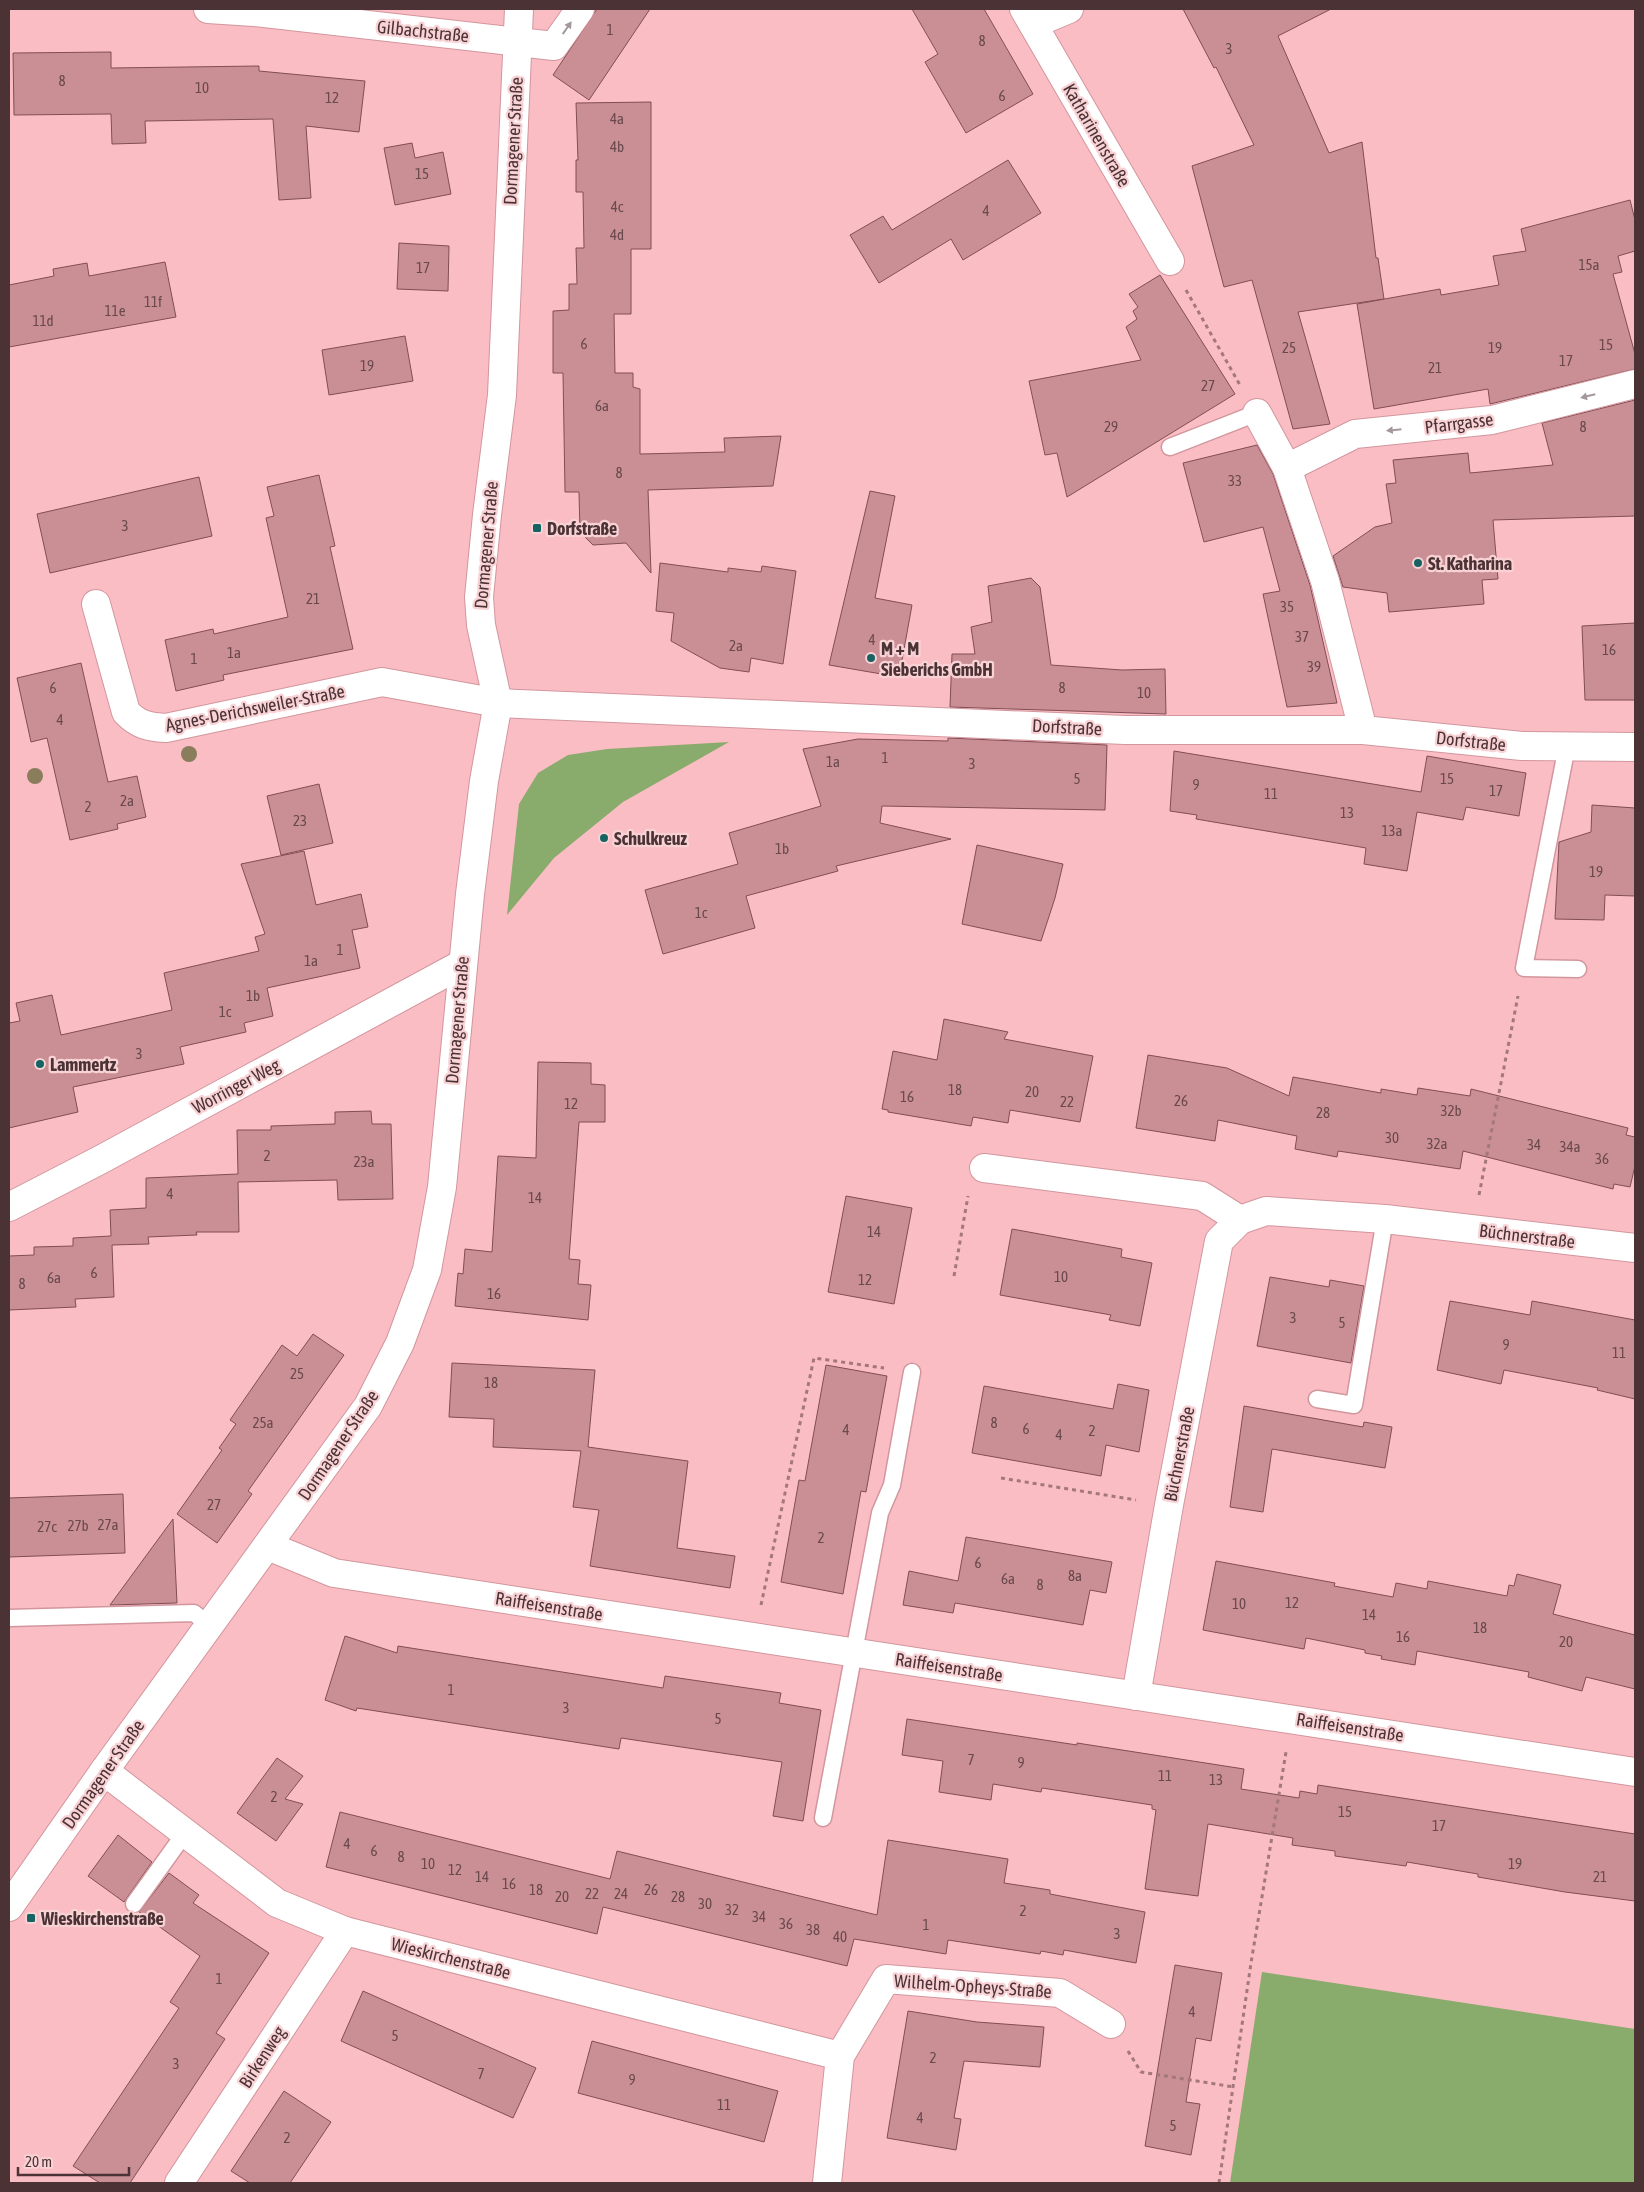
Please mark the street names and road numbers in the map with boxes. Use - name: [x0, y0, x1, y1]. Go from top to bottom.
- street label: Gilbachstraße: [376, 16, 470, 46]
- street label: Dormagener Straße: [499, 76, 527, 206]
- street label: Katharinenstraße: [1059, 80, 1135, 190]
- street label: Pfarrgasse: [1424, 408, 1494, 438]
- street label: Dormagener Straße: [470, 480, 502, 610]
- street label: Agnes-Derichsweiler-Straße: [164, 680, 346, 736]
- street label: Dorfstraße: [1031, 715, 1103, 739]
- street label: Dorfstraße: [1435, 727, 1507, 755]
- street label: Dormagener Straße: [441, 955, 473, 1085]
- street label: Worringer Weg: [189, 1054, 284, 1118]
- street label: Büchnerstraße: [1478, 1220, 1576, 1252]
- street label: Dormagener Straße: [293, 1386, 383, 1504]
- street label: Büchnerstraße: [1160, 1405, 1198, 1503]
- street label: Raiffeisenstraße: [494, 1587, 604, 1625]
- street label: Raiffeisenstraße: [894, 1648, 1004, 1686]
- street label: Raiffeisenstraße: [1295, 1708, 1405, 1746]
- street label: Dormagener Straße: [58, 1716, 148, 1832]
- street label: Wieskirchenstraße: [389, 1933, 513, 1983]
- street label: Wilhelm-Opheys-Straße: [894, 1970, 1052, 2002]
- street label: Birkenweg: [234, 2022, 290, 2092]

